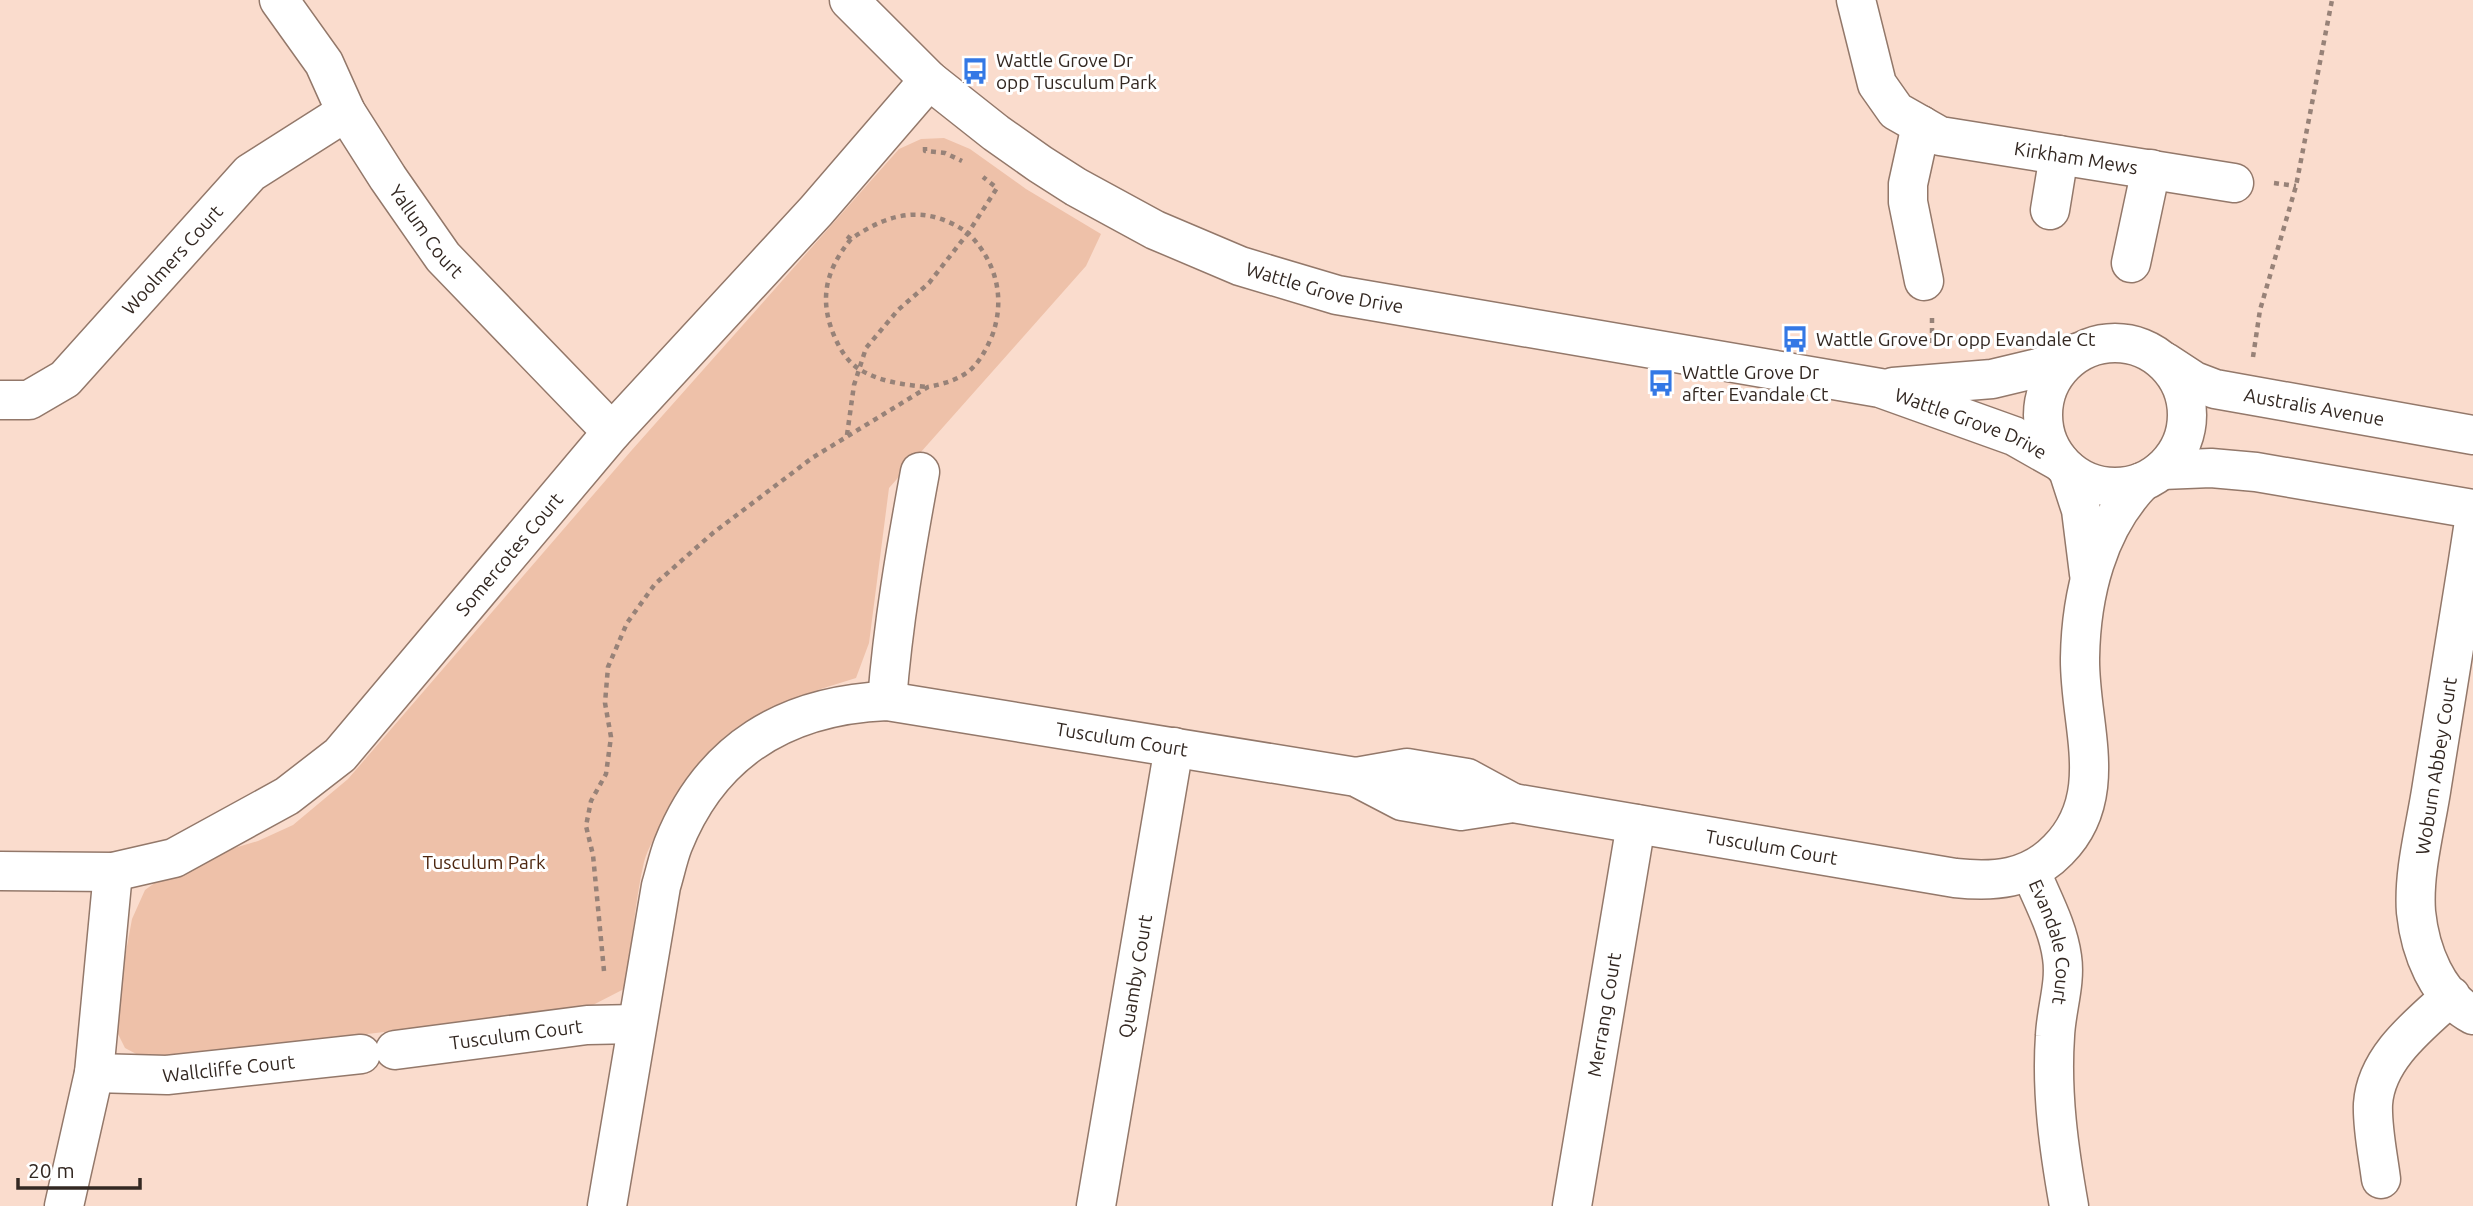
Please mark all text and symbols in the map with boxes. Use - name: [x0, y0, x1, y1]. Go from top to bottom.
- place label: Wattle Grove Dr opp Tusculum Park: [996, 49, 1157, 93]
- bus stop icon: Wattle Grove Dr opp Tusculum Park: [960, 56, 990, 86]
- street label: Kirkham Mews: [2013, 137, 2139, 178]
- street label: Yallum Court: [385, 180, 468, 283]
- street label: Woolmers Court: [117, 200, 227, 319]
- street label: Wattle Grove Drive: [1243, 257, 1405, 317]
- bus stop icon: Wattle Grove Dr opp Evandale Ct: [1780, 324, 1810, 354]
- place label: Wattle Grove Dr opp Evandale Ct: [1816, 328, 2096, 350]
- place label: Wattle Grove Dr after Evandale Ct: [1682, 361, 1829, 405]
- bus stop icon: Wattle Grove Dr after Evandale Ct: [1646, 368, 1676, 398]
- street label: Wattle Grove Drive: [1892, 383, 2051, 463]
- street label: Australis Avenue: [2242, 383, 2386, 430]
- street label: Somercotes Court: [451, 488, 567, 620]
- street label: Woburn Abbey Court: [2411, 675, 2461, 856]
- street label: Tusculum Court: [1054, 717, 1190, 761]
- street label: Tusculum Court: [1704, 825, 1840, 869]
- park label: Tusculum Park: [422, 851, 546, 873]
- street label: Evandale Court: [2025, 876, 2074, 1007]
- street label: Quamby Court: [1114, 912, 1156, 1040]
- street label: Merrang Court: [1583, 950, 1625, 1078]
- street label: Tusculum Court: [448, 1015, 584, 1054]
- street label: Wallcliffe Court: [161, 1050, 296, 1086]
- scale bar: [18, 1146, 140, 1190]
- text: 20 m: [28, 1158, 75, 1182]

